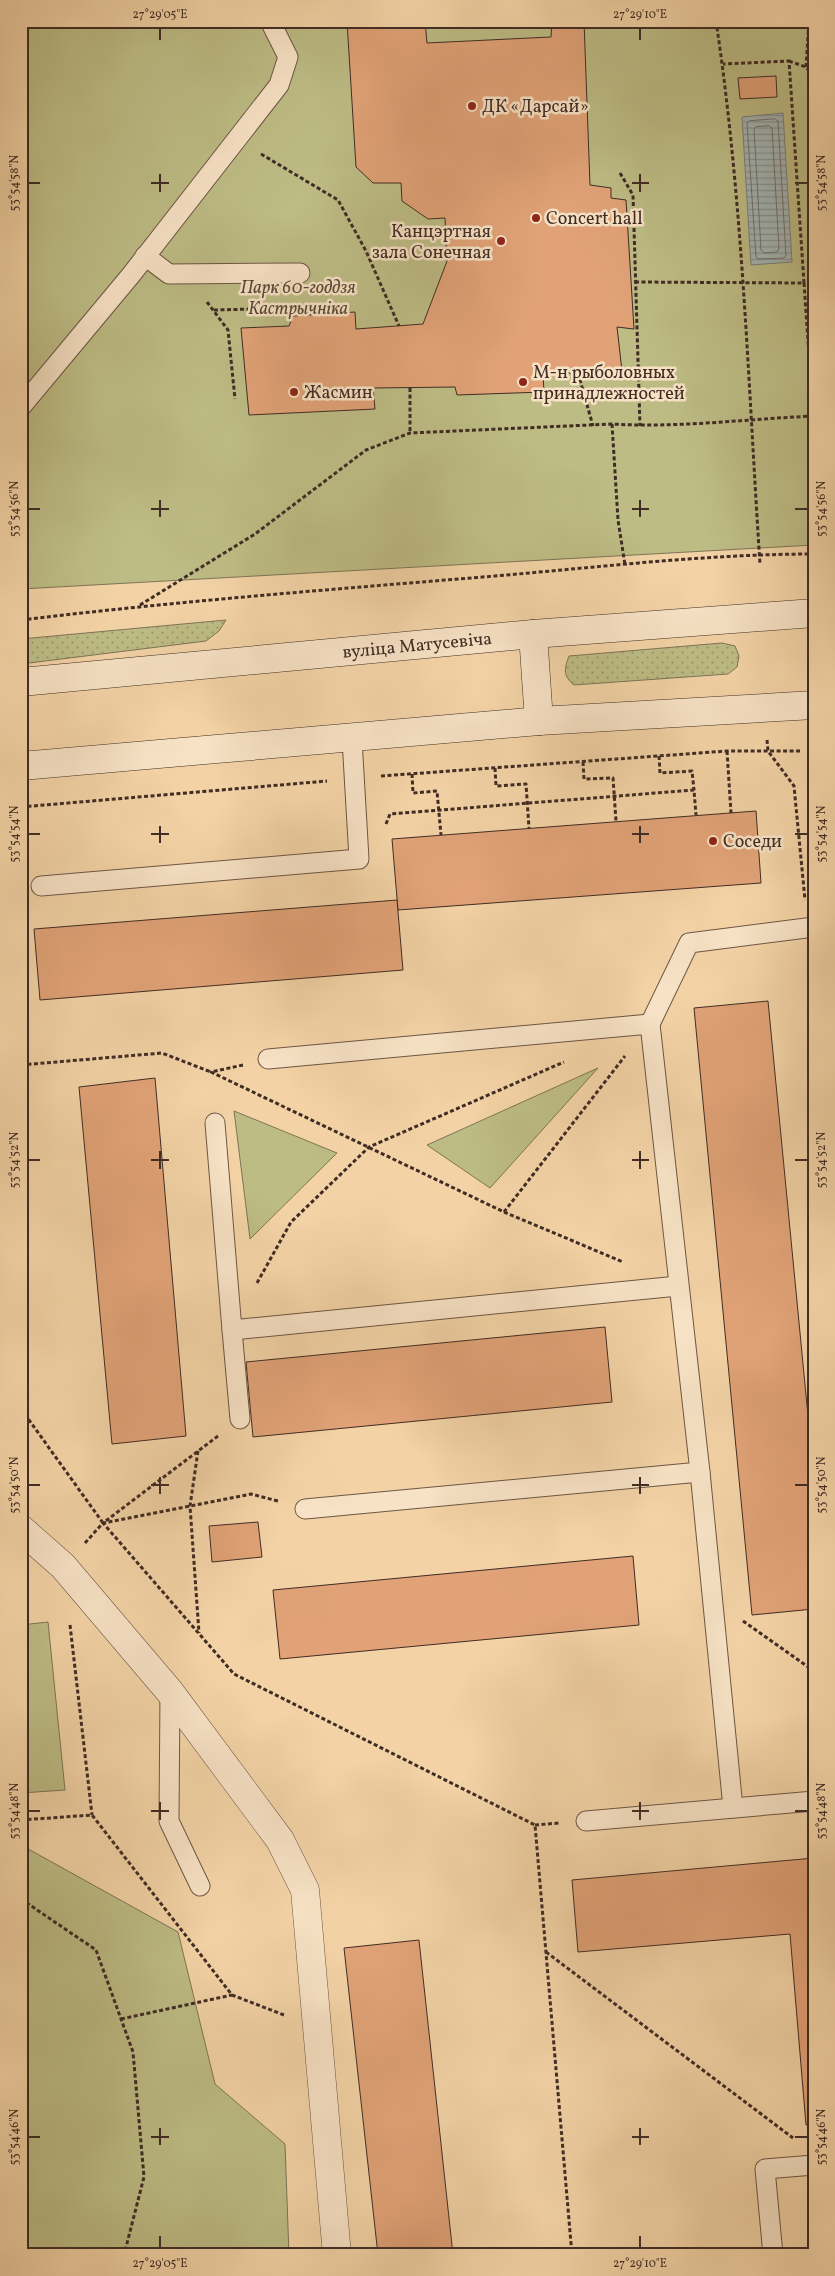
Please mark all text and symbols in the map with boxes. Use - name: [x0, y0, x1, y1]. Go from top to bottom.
- text: 27°29'05"E: [133, 7, 187, 23]
- text: 27°29'10"E: [613, 7, 667, 23]
- place label: ДК «Дарсай»: [482, 95, 589, 120]
- marker: ДК «Дарсай»: [466, 100, 478, 112]
- text: 53°54'58"N: [7, 155, 23, 211]
- text: 53°54'58"N: [814, 155, 830, 211]
- place label: Concert hall: [546, 207, 643, 232]
- marker: Concert hall: [530, 212, 542, 224]
- place label: Канцэртная зала Сонечная: [372, 220, 491, 266]
- marker: Канцэртная зала Сонечная: [495, 235, 507, 247]
- park label: Парк 60-годдзя Кастрычніка: [241, 276, 355, 322]
- place label: М-н рыболовных принадлежностей: [533, 361, 685, 407]
- marker: М-н рыболовных принадлежностей: [517, 376, 529, 388]
- place label: Жасмин: [304, 381, 373, 406]
- marker: Жасмин: [288, 386, 300, 398]
- text: 53°54'56"N: [7, 481, 23, 537]
- text: 53°54'56"N: [814, 481, 830, 537]
- street label: вуліца Матусевіча: [342, 627, 493, 666]
- text: 53°54'54"N: [7, 805, 23, 862]
- text: 53°54'54"N: [814, 805, 830, 862]
- place label: Соседи: [723, 830, 782, 855]
- marker: Соседи: [707, 835, 719, 847]
- text: 53°54'52"N: [7, 1132, 23, 1188]
- text: 53°54'52"N: [814, 1132, 830, 1188]
- text: 53°54'50"N: [7, 1456, 23, 1513]
- text: 53°54'50"N: [814, 1456, 830, 1513]
- text: 53°54'48"N: [7, 1783, 23, 1839]
- text: 53°54'48"N: [814, 1783, 830, 1839]
- text: 53°54'46"N: [7, 2109, 23, 2165]
- text: 53°54'46"N: [814, 2109, 830, 2165]
- text: 27°29'05"E: [133, 2256, 187, 2272]
- text: 27°29'10"E: [613, 2256, 667, 2272]

